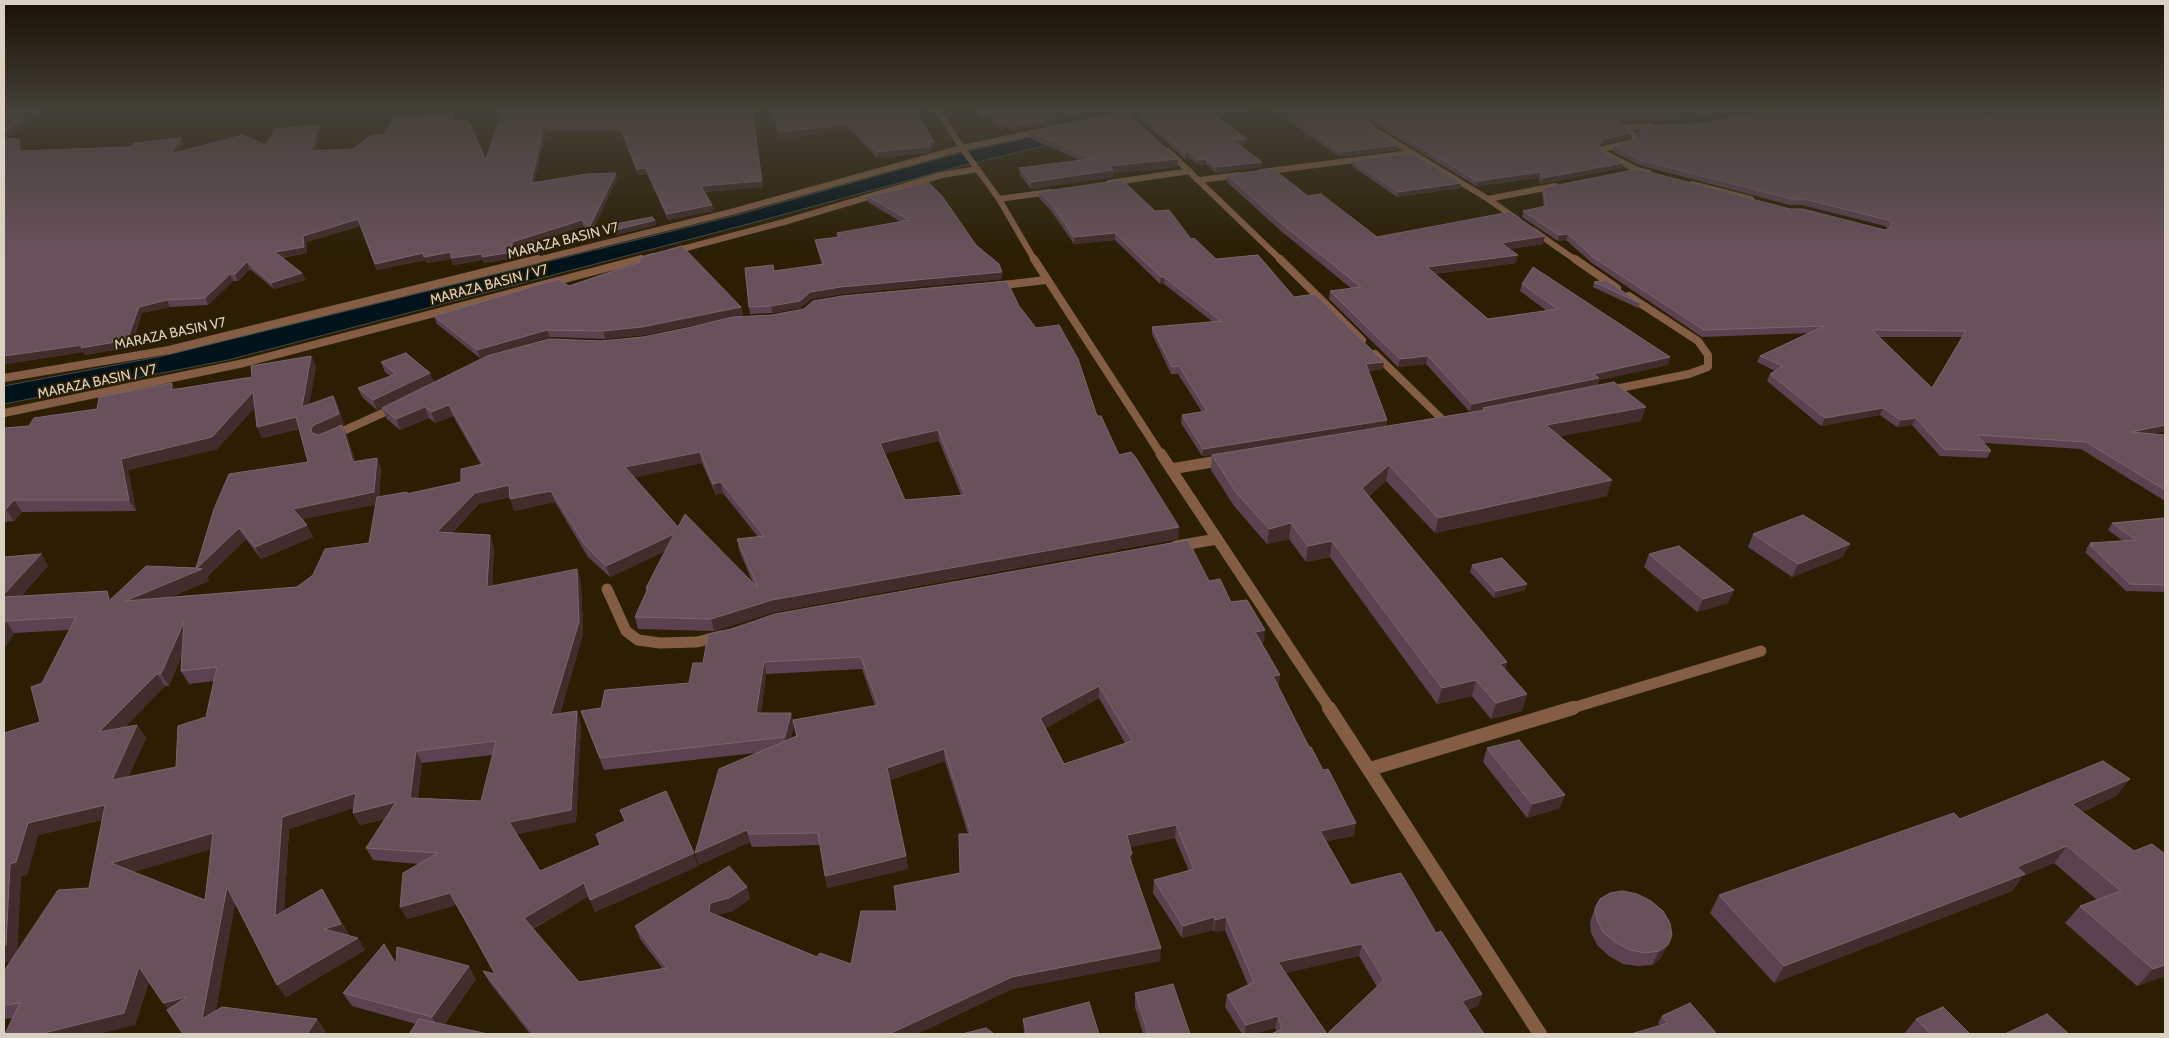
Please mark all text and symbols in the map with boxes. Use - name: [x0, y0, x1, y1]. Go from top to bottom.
- street label: MARAZA BASIN V7: [506, 219, 620, 263]
- street label: MARAZA BASIN / V7: [428, 261, 550, 309]
- street label: MARAZA BASIN V7: [113, 314, 227, 354]
- street label: MARAZA BASIN / V7: [36, 361, 158, 403]

